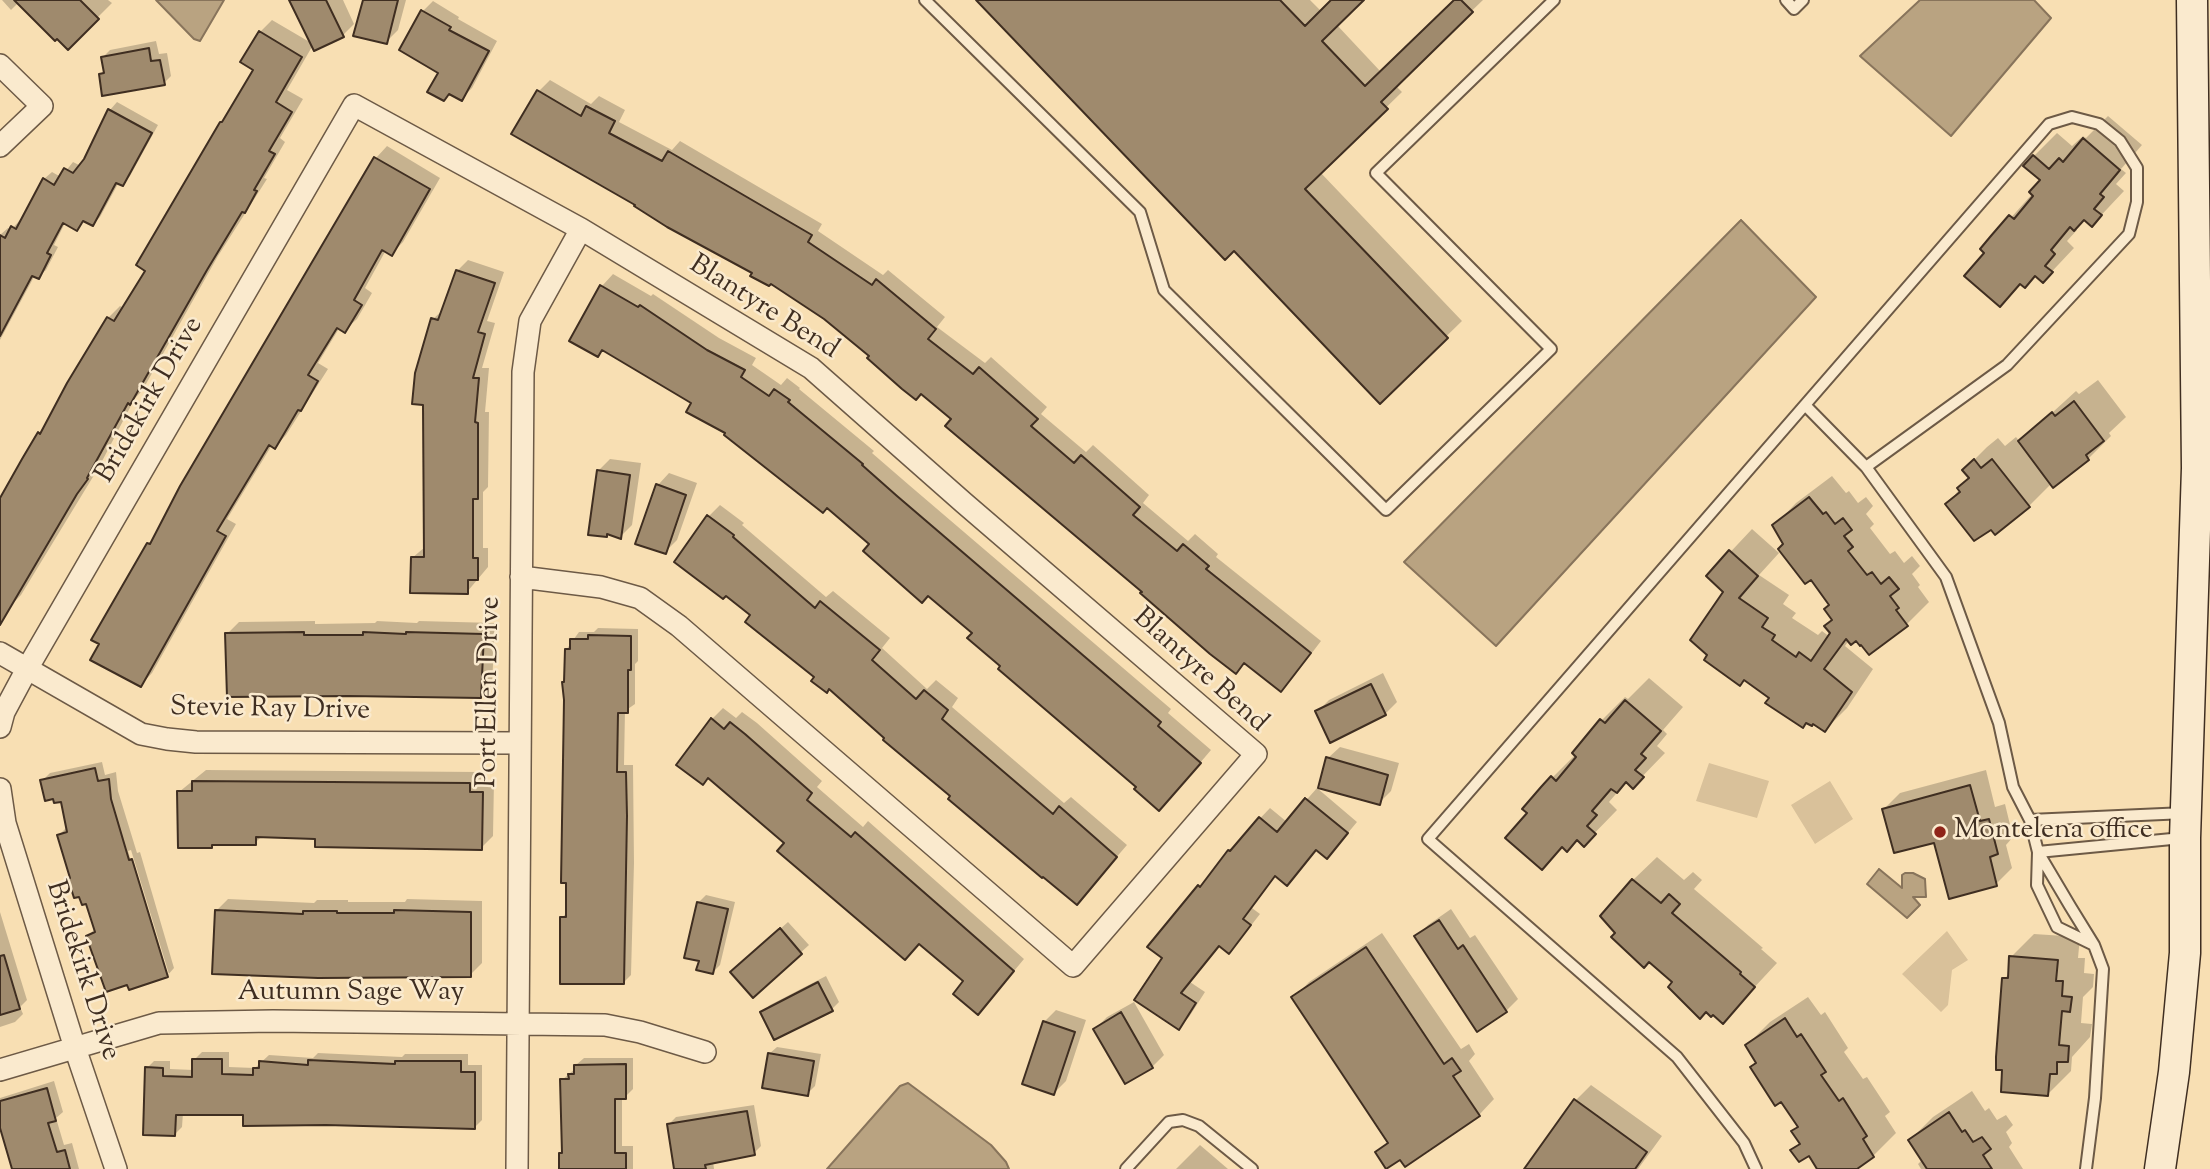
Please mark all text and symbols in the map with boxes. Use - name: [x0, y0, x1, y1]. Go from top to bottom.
- street label: Blantyre Bend: [682, 250, 844, 368]
- street label: Bridekirk Drive: [90, 312, 212, 490]
- street label: Port Ellen Drive: [473, 596, 509, 788]
- street label: Blantyre Bend: [1124, 603, 1274, 741]
- street label: Stevie Ray Drive: [170, 692, 370, 730]
- place label: Montelena office: [1954, 815, 2153, 849]
- marker: Montelena office: [1932, 824, 1948, 840]
- street label: Bridekirk Drive: [36, 877, 126, 1065]
- street label: Autumn Sage Way: [238, 977, 464, 1011]

